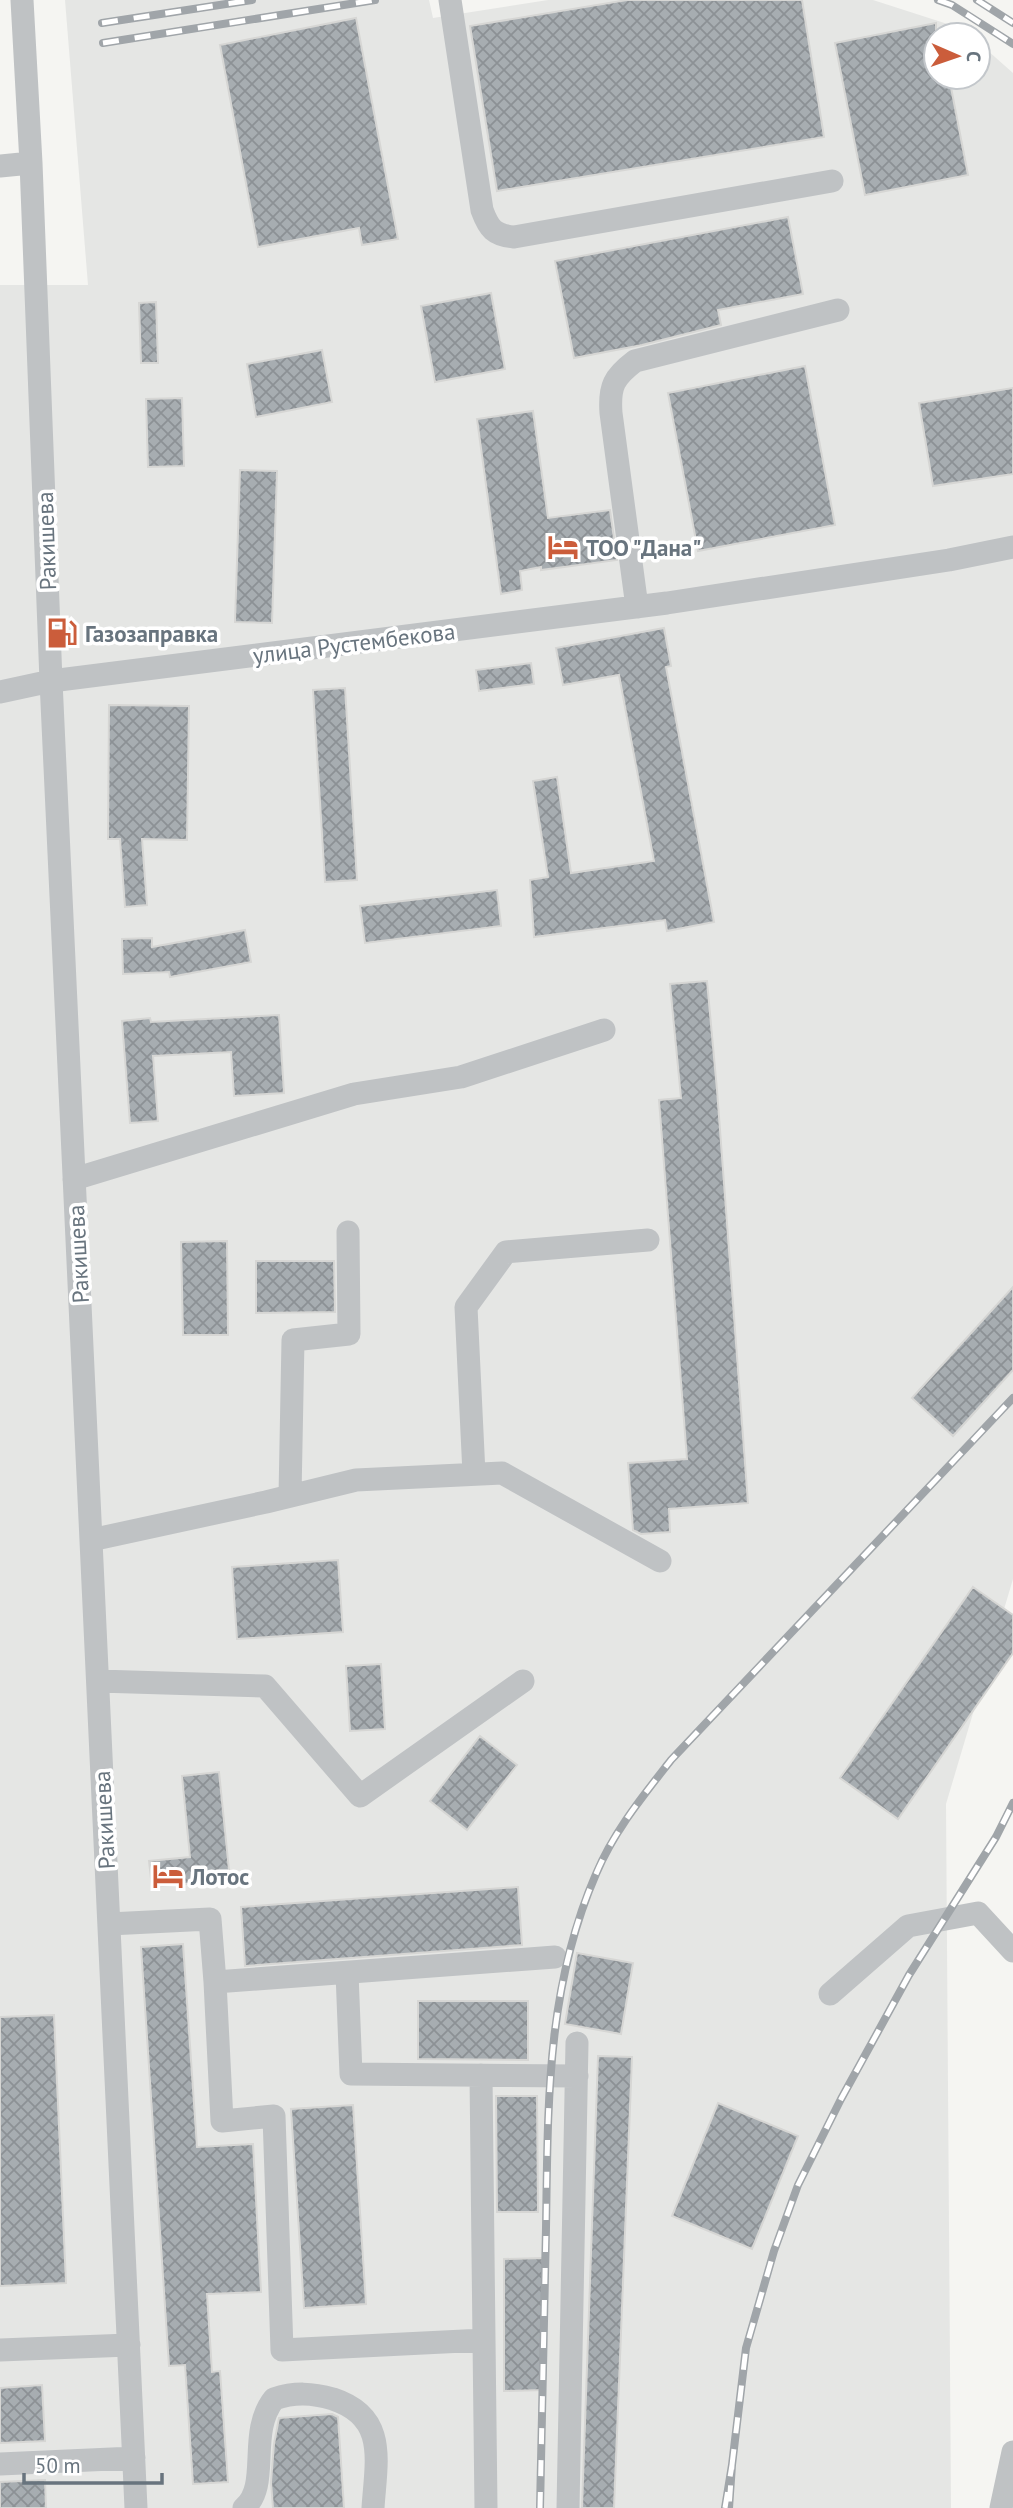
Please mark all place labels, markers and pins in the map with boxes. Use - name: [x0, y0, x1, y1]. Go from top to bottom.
- hotel icon: ТОО "Дана": [546, 530, 580, 564]
- place label: ТОО "Дана": [586, 533, 701, 562]
- fuel station icon: Газозаправка: [45, 616, 79, 650]
- place label: Газозаправка: [85, 619, 218, 648]
- hotel icon: Лотос: [151, 1859, 185, 1893]
- place label: Лотос: [190, 1862, 249, 1891]

